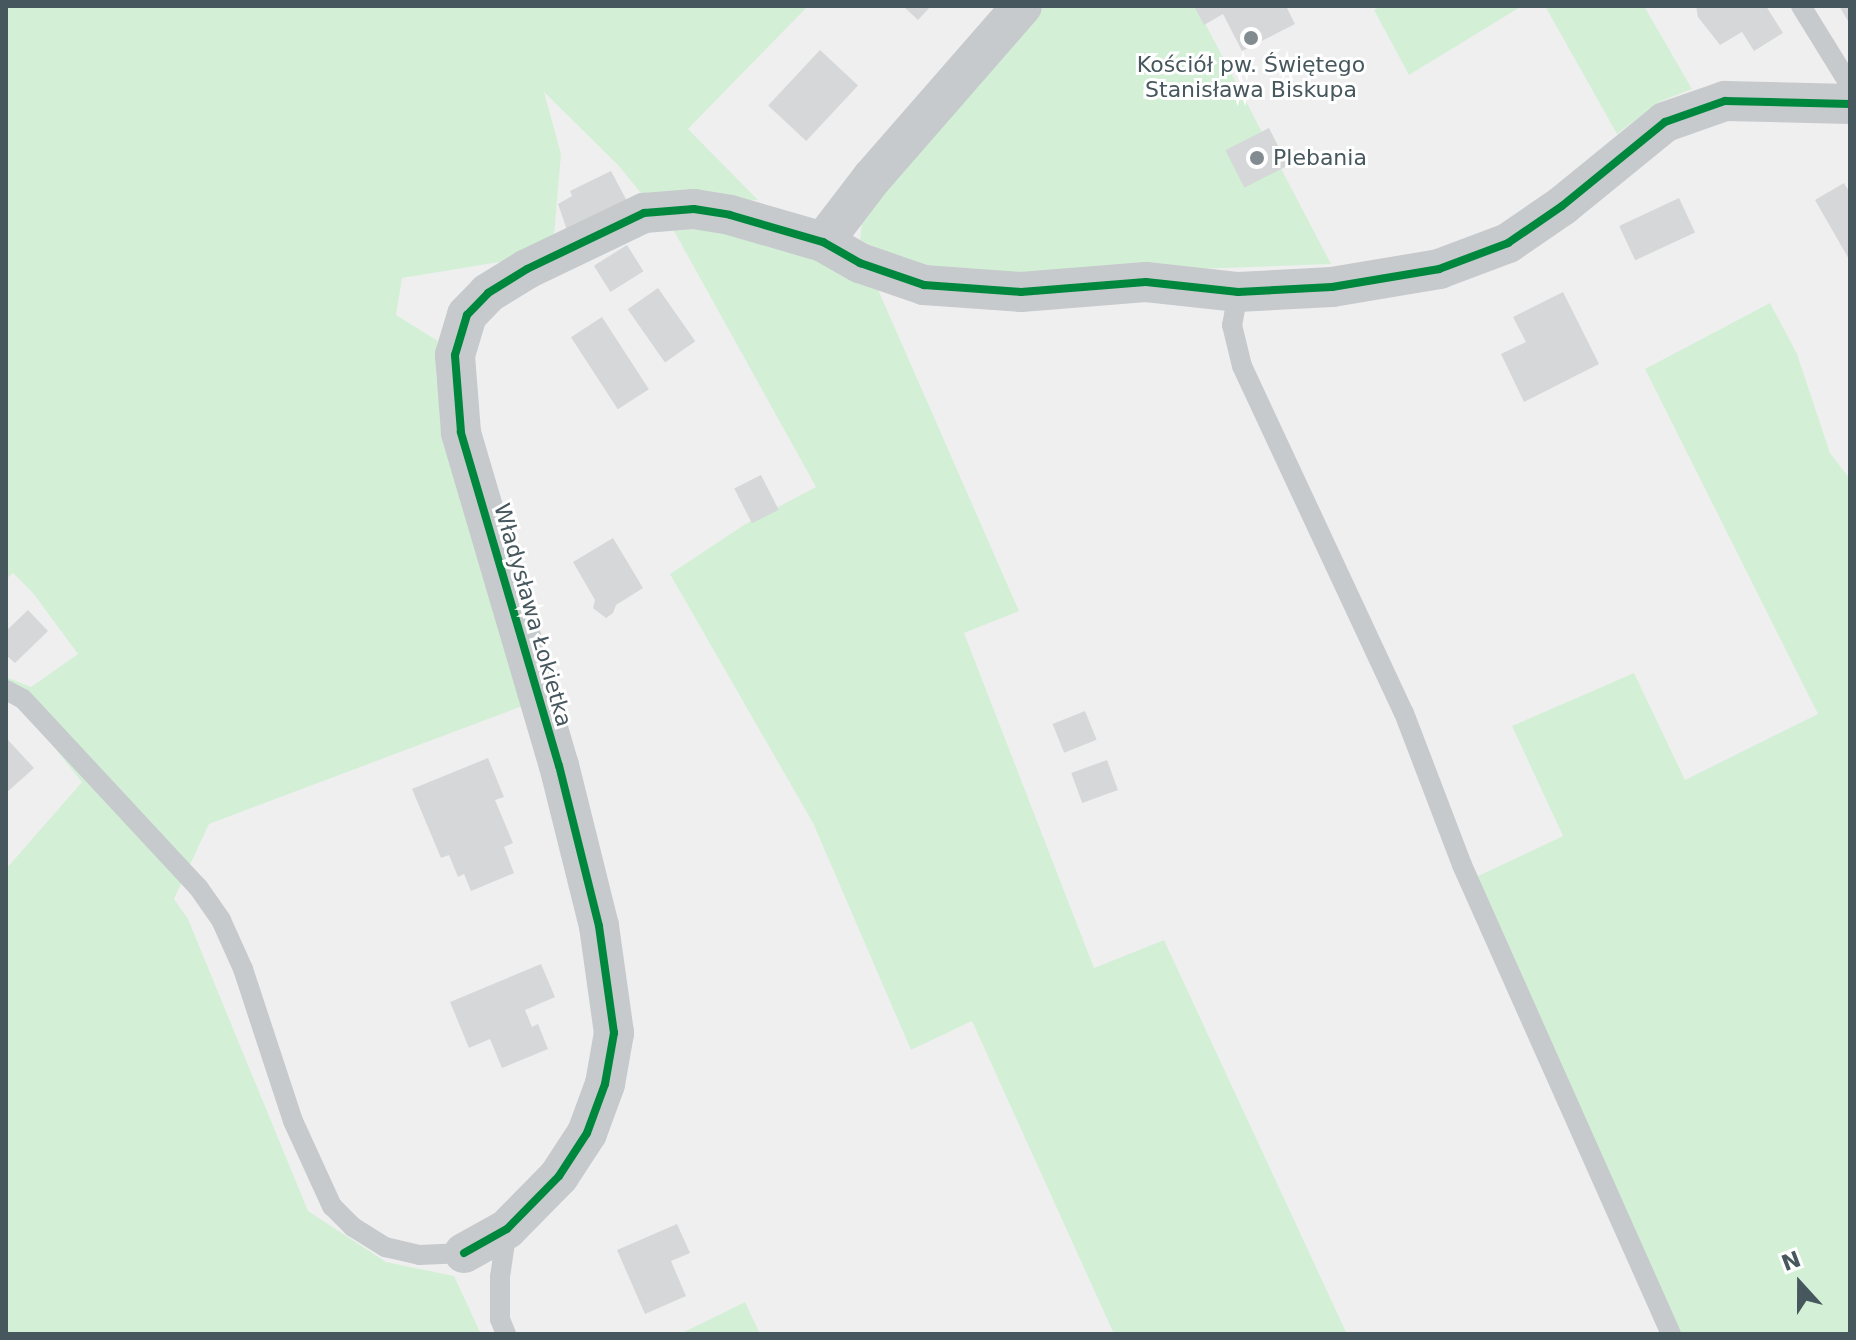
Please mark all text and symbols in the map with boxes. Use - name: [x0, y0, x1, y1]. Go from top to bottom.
- marker: Kościół pw. Świętego Stanisława Biskupa: [1242, 29, 1260, 47]
- place label: Kościół pw. Świętego Stanisława Biskupa: [1137, 51, 1365, 102]
- place label: Plebania: [1273, 145, 1367, 171]
- marker: Plebania: [1248, 149, 1266, 167]
- street label: Władysława Łokietka: [489, 500, 577, 730]
- north arrow: [1760, 1244, 1840, 1324]
- text: N: [1778, 1246, 1804, 1276]

